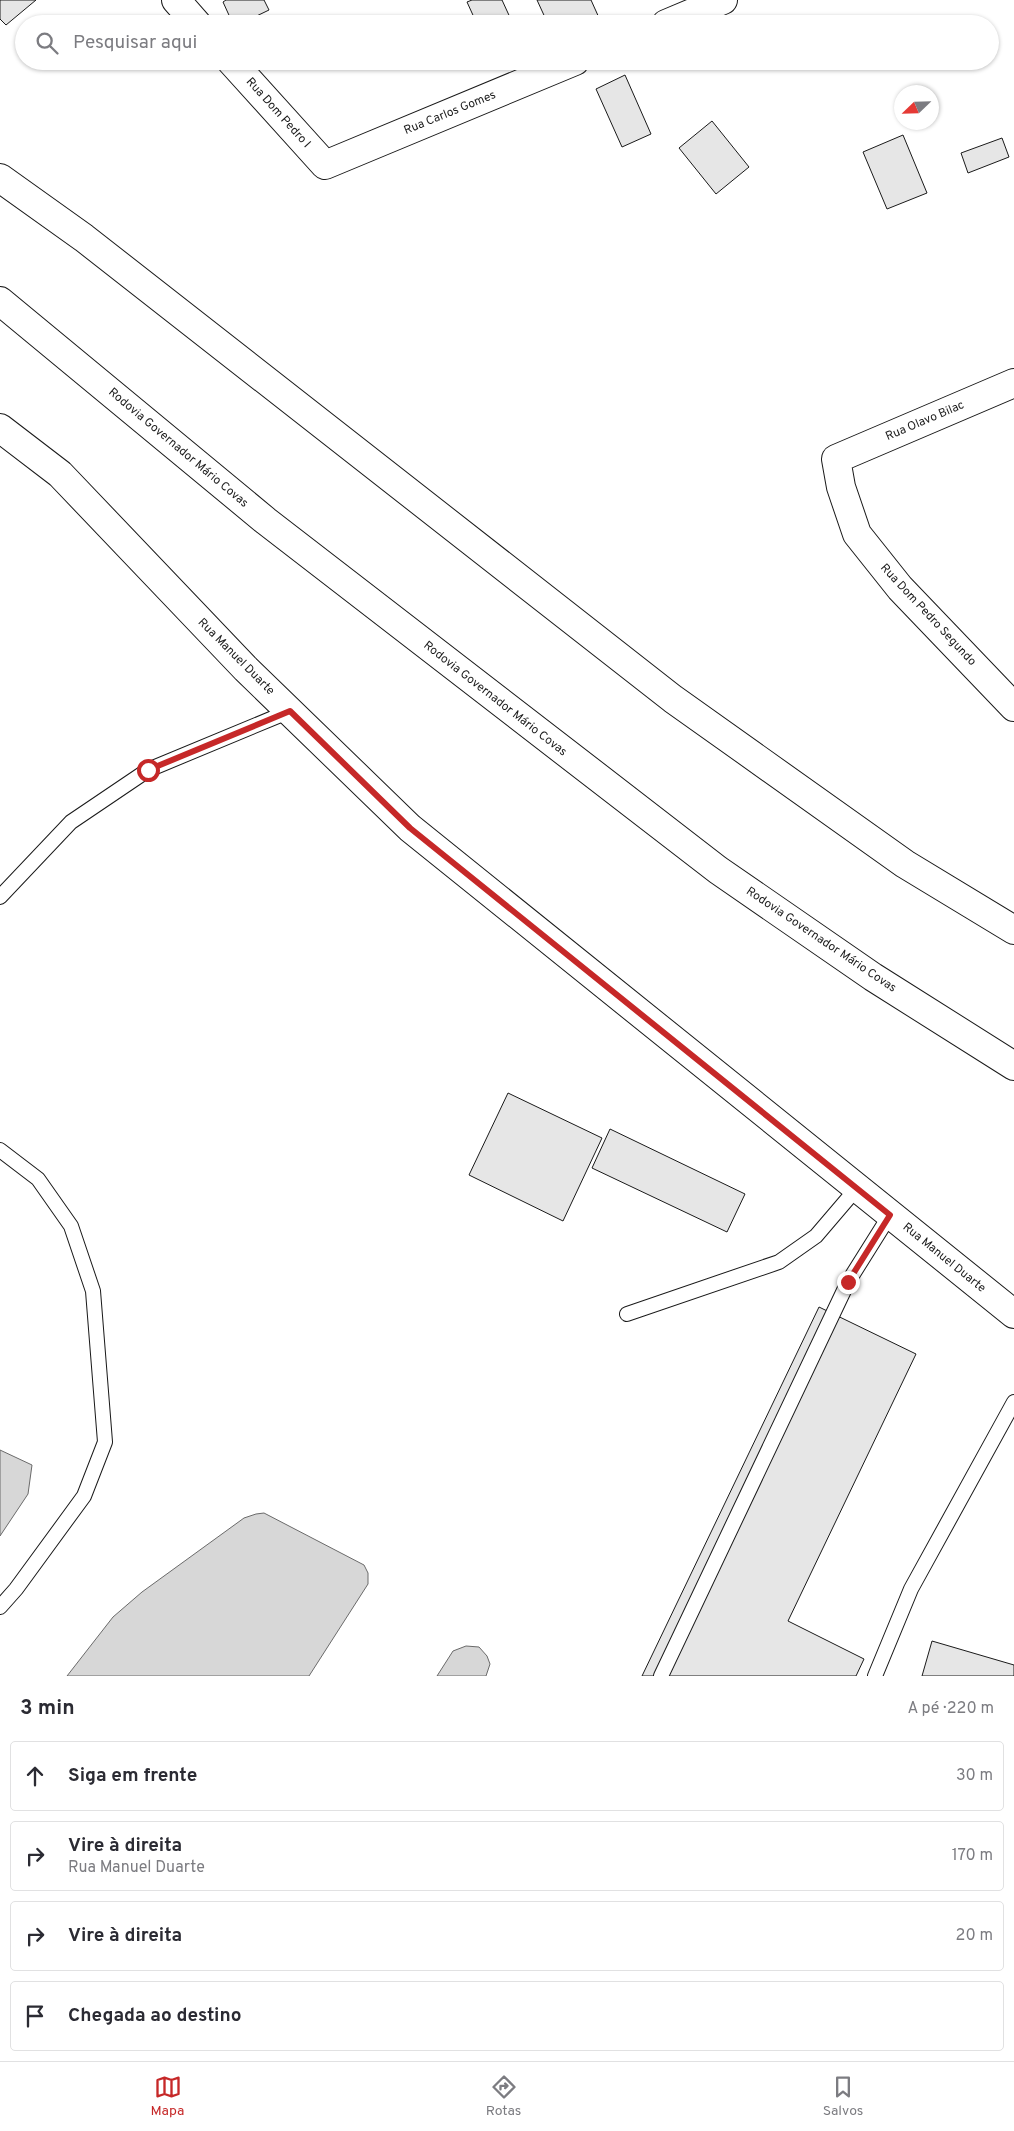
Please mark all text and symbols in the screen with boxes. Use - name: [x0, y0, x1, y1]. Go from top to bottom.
- search box: [15, 15, 999, 70]
- icon: search: [33, 29, 61, 57]
- text: Pesquisar aqui: [73, 31, 197, 55]
- street label: Rua Dom Pedro I: [242, 74, 314, 152]
- north arrow: [894, 85, 939, 130]
- street label: Rua Carlos Gomes: [402, 87, 498, 139]
- street label: Rodovia Governador Mário Covas: [105, 385, 251, 511]
- street label: Rua Olavo Bilac: [883, 397, 967, 445]
- street label: Rua Dom Pedro Segundo: [876, 561, 980, 670]
- street label: Rua Manuel Duarte: [194, 615, 278, 699]
- street label: Rodovia Governador Mário Covas: [420, 638, 570, 760]
- route start: [137, 759, 160, 782]
- street label: Rodovia Governador Mário Covas: [743, 884, 899, 996]
- street label: Rua Manuel Duarte: [899, 1219, 989, 1297]
- route end: [837, 1271, 860, 1294]
- text: 3 min: [20, 1695, 75, 1722]
- text: A pé · 220 m: [907, 1699, 994, 1719]
- icon: ahead: [21, 1762, 49, 1790]
- text: Siga em frente: [68, 1764, 197, 1788]
- text: 30 m: [956, 1766, 993, 1786]
- text: Vire à direita: [68, 1834, 182, 1858]
- icon: right: [21, 1842, 49, 1870]
- text: 170 m: [952, 1846, 993, 1866]
- text: Rua Manuel Duarte: [68, 1858, 205, 1878]
- icon: right: [21, 1922, 49, 1950]
- text: Vire à direita: [68, 1924, 182, 1948]
- text: 20 m: [956, 1926, 993, 1946]
- icon: arrive: [21, 2002, 49, 2030]
- text: Chegada ao destino: [68, 2004, 242, 2028]
- tab: Mapa: [151, 2073, 184, 2120]
- tab: Rotas: [486, 2073, 521, 2120]
- tab: Salvos: [823, 2073, 863, 2120]

